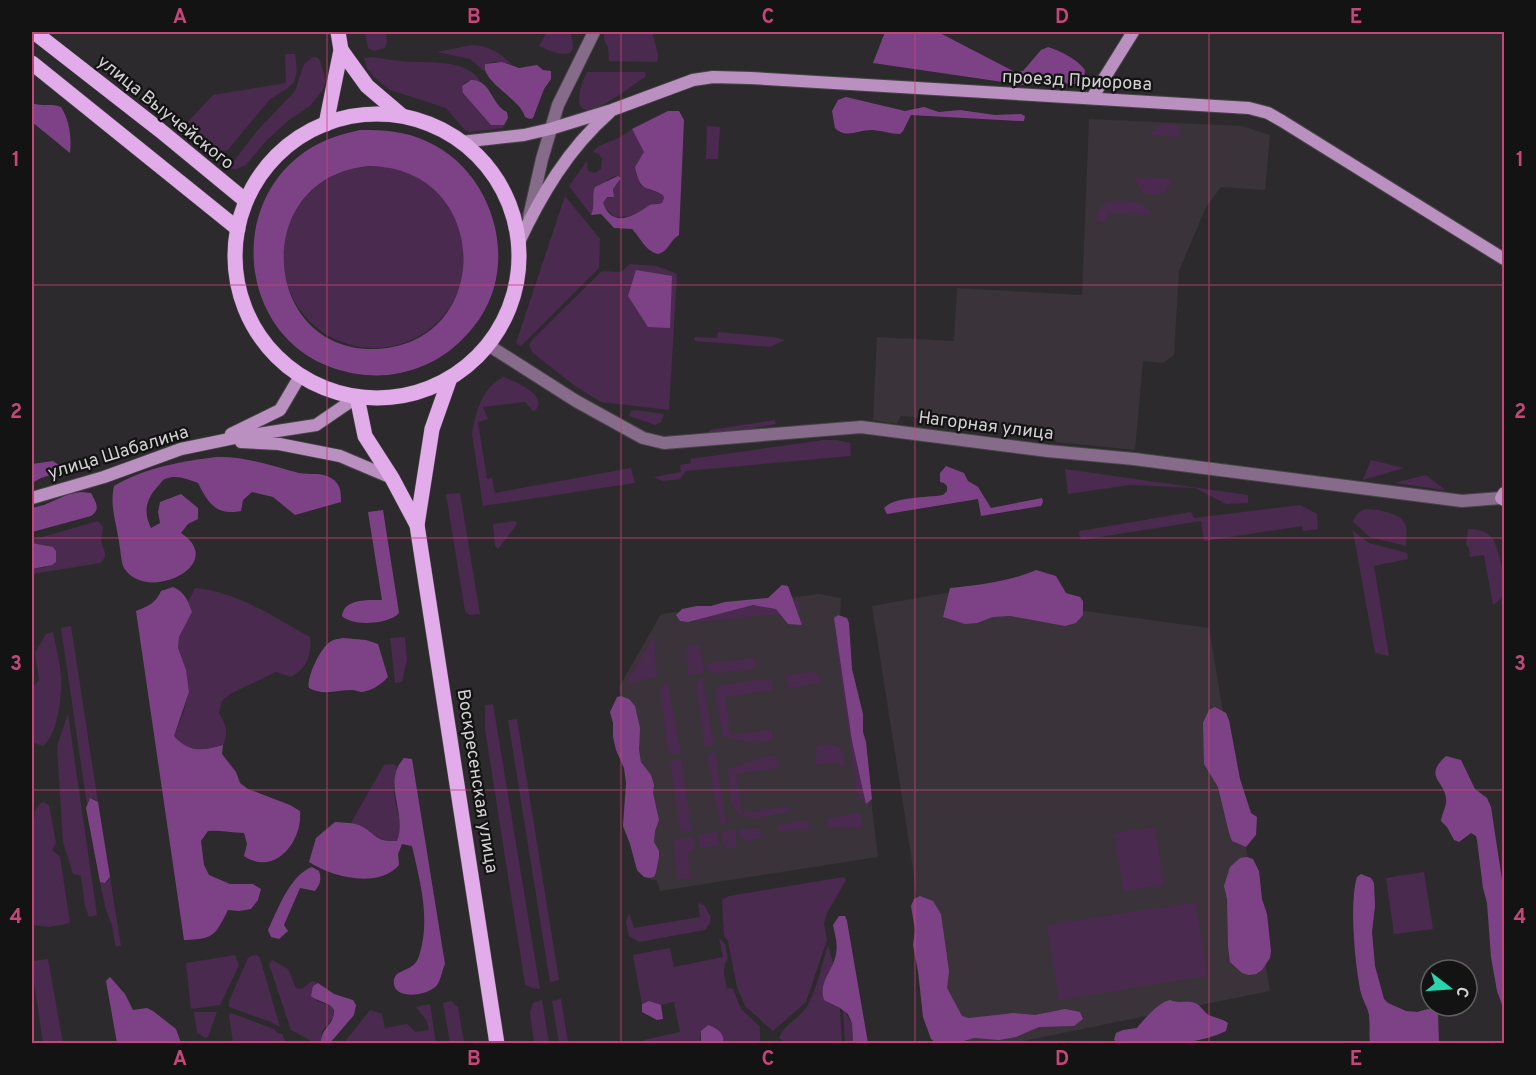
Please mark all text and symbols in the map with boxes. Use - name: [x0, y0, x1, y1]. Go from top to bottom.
- text: A: [173, 5, 187, 31]
- text: B: [467, 5, 481, 31]
- text: C: [762, 5, 774, 31]
- text: D: [1055, 5, 1069, 31]
- text: E: [1350, 5, 1362, 31]
- street label: улица Выучейского: [92, 51, 238, 175]
- street label: проезд Приорова: [1001, 66, 1153, 97]
- text: 1: [12, 148, 20, 174]
- text: 1: [1516, 148, 1524, 174]
- text: 2: [10, 400, 22, 426]
- text: 2: [1514, 400, 1526, 426]
- street label: Нагорная улица: [917, 407, 1055, 446]
- street label: улица Шабалина: [45, 421, 192, 486]
- text: 3: [10, 652, 22, 678]
- text: 3: [1514, 652, 1526, 678]
- street label: Воскресенская улица: [451, 687, 502, 875]
- text: 4: [10, 905, 22, 931]
- text: 4: [1514, 905, 1526, 931]
- north arrow: [1419, 958, 1479, 1018]
- text: С: [1450, 984, 1472, 1000]
- text: A: [173, 1047, 187, 1073]
- text: B: [467, 1047, 481, 1073]
- text: C: [762, 1047, 774, 1073]
- text: D: [1055, 1047, 1069, 1073]
- text: E: [1350, 1047, 1362, 1073]

